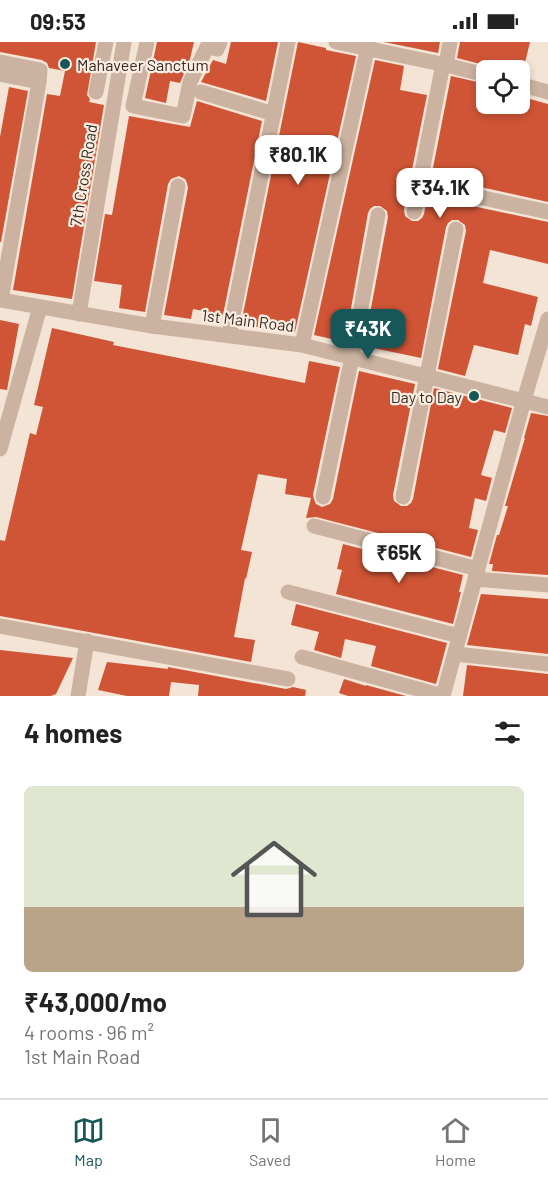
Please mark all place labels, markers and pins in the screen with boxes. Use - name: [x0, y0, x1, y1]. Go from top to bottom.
- place label: Mahaveer Sanctum: [77, 55, 209, 74]
- marker: Mahaveer Sanctum: [58, 57, 72, 71]
- pin: ₹80.1K: [249, 135, 347, 186]
- pin: ₹34.1K: [391, 168, 489, 219]
- pin: ₹43K: [332, 309, 404, 360]
- place label: Day to Day: [391, 387, 463, 406]
- marker: Day to Day: [467, 389, 481, 403]
- pin: ₹65K: [363, 533, 435, 584]

